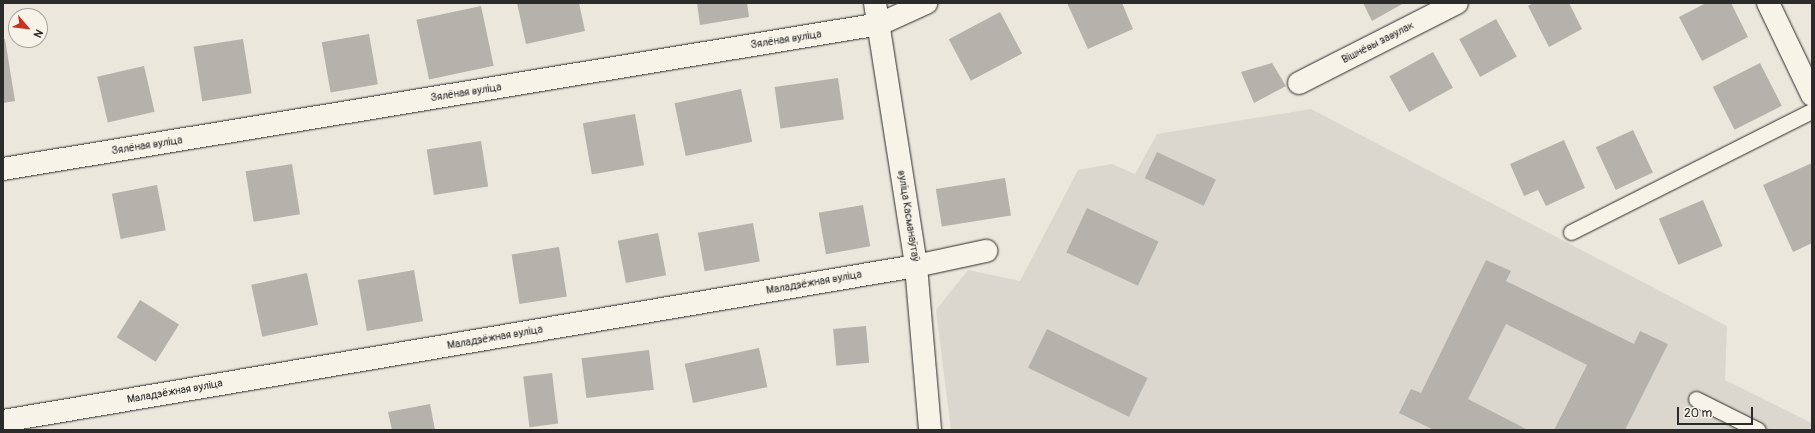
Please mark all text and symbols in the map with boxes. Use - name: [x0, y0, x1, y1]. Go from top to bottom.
- north arrow: [8, 8, 48, 48]
- street label: Вішнёвы завулак: [1340, 19, 1416, 67]
- text: N: [31, 27, 46, 40]
- street label: Зялёная вуліца: [750, 28, 822, 52]
- street label: Зялёная вуліца: [430, 81, 502, 105]
- street label: Зялёная вуліца: [111, 134, 183, 158]
- street label: вуліца Касманаўтаў: [894, 169, 922, 263]
- street label: Маладзёжная вуліца: [765, 268, 863, 298]
- street label: Маладзёжная вуліца: [446, 323, 544, 353]
- street label: Маладзёжная вуліца: [126, 377, 224, 407]
- scale bar: [1679, 399, 1755, 425]
- text: 20 m: [1684, 406, 1712, 421]

